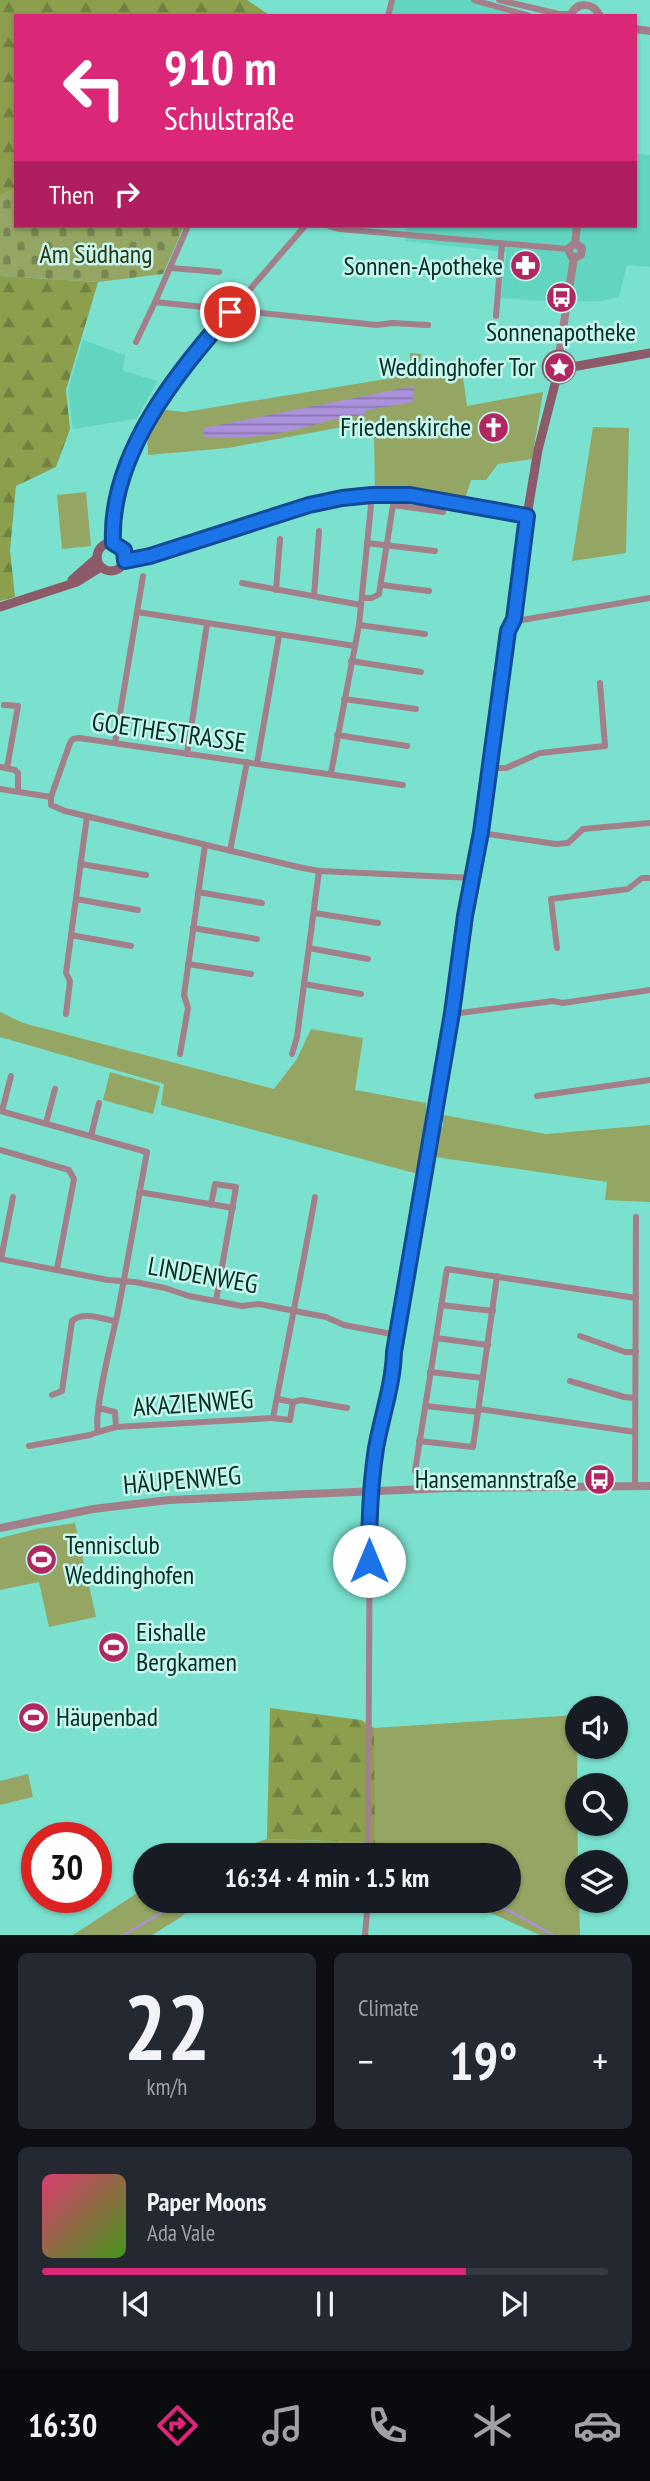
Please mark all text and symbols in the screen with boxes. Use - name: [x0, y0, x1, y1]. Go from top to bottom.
- text: 910 m: [164, 35, 277, 99]
- icon: left: [49, 42, 140, 133]
- text: Schulstraße: [164, 97, 295, 139]
- icon: right: [108, 175, 146, 213]
- text: Then: [49, 178, 94, 211]
- park label: Am Südhang: [40, 237, 152, 270]
- place label: Sonnen-Apotheke: [344, 249, 503, 282]
- pharmacy icon: Sonnen-Apotheke: [509, 249, 543, 283]
- bus stop icon: Sonnenapotheke: [544, 280, 578, 314]
- pin: [200, 282, 260, 342]
- icon: arrive: [211, 293, 249, 331]
- place label: Sonnenapotheke: [486, 315, 636, 348]
- place label: Weddinghofer Tor: [379, 350, 536, 383]
- place icon: Weddinghofer Tor: [542, 350, 576, 384]
- place label: Friedenskirche: [340, 410, 471, 443]
- church icon: Friedenskirche: [477, 410, 511, 444]
- street label: GOETHESTRASSE: [90, 704, 248, 759]
- street label: LINDENWEG: [146, 1249, 261, 1300]
- street label: AKAZIENWEG: [132, 1382, 254, 1423]
- street label: HÄUPENWEG: [122, 1458, 242, 1501]
- place label: Hansemannstraße: [415, 1462, 577, 1495]
- bus stop icon: Hansemannstraße: [583, 1462, 617, 1496]
- position arrow: [332, 1524, 406, 1598]
- place label: Tennisclub Weddinghofen: [65, 1528, 194, 1591]
- sports icon: Tennisclub Weddinghofen: [25, 1543, 59, 1577]
- place label: Eishalle Bergkamen: [136, 1615, 237, 1678]
- sports icon: Eishalle Bergkamen: [96, 1630, 130, 1664]
- map controls: [565, 1696, 628, 1913]
- button: sound: [565, 1696, 628, 1759]
- sports icon: Häupenbad: [16, 1700, 50, 1734]
- place label: Häupenbad: [56, 1700, 158, 1733]
- button: search: [565, 1773, 628, 1836]
- speed limit sign: 30: [21, 1822, 112, 1913]
- button: layers: [565, 1850, 628, 1913]
- text: 16:34 · 4 min · 1.5 km: [225, 1861, 429, 1894]
- text: 22: [124, 1967, 211, 2085]
- text: Climate: [358, 1993, 419, 2022]
- text: 19°: [449, 2027, 517, 2094]
- text: −: [358, 2036, 374, 2085]
- text: +: [592, 2036, 608, 2085]
- text: km/h: [147, 2072, 187, 2101]
- text: Paper Moons: [147, 2185, 266, 2218]
- text: Ada Vale: [147, 2218, 215, 2247]
- icon: previous: [117, 2285, 155, 2323]
- icon: pause: [306, 2285, 344, 2323]
- icon: next: [495, 2285, 533, 2323]
- icon: directions: [153, 2401, 202, 2450]
- icon: music: [258, 2401, 307, 2450]
- icon: phone: [363, 2401, 412, 2450]
- icon: climate: [468, 2401, 517, 2450]
- icon: car: [573, 2401, 622, 2450]
- text: 16:30: [28, 2404, 97, 2446]

